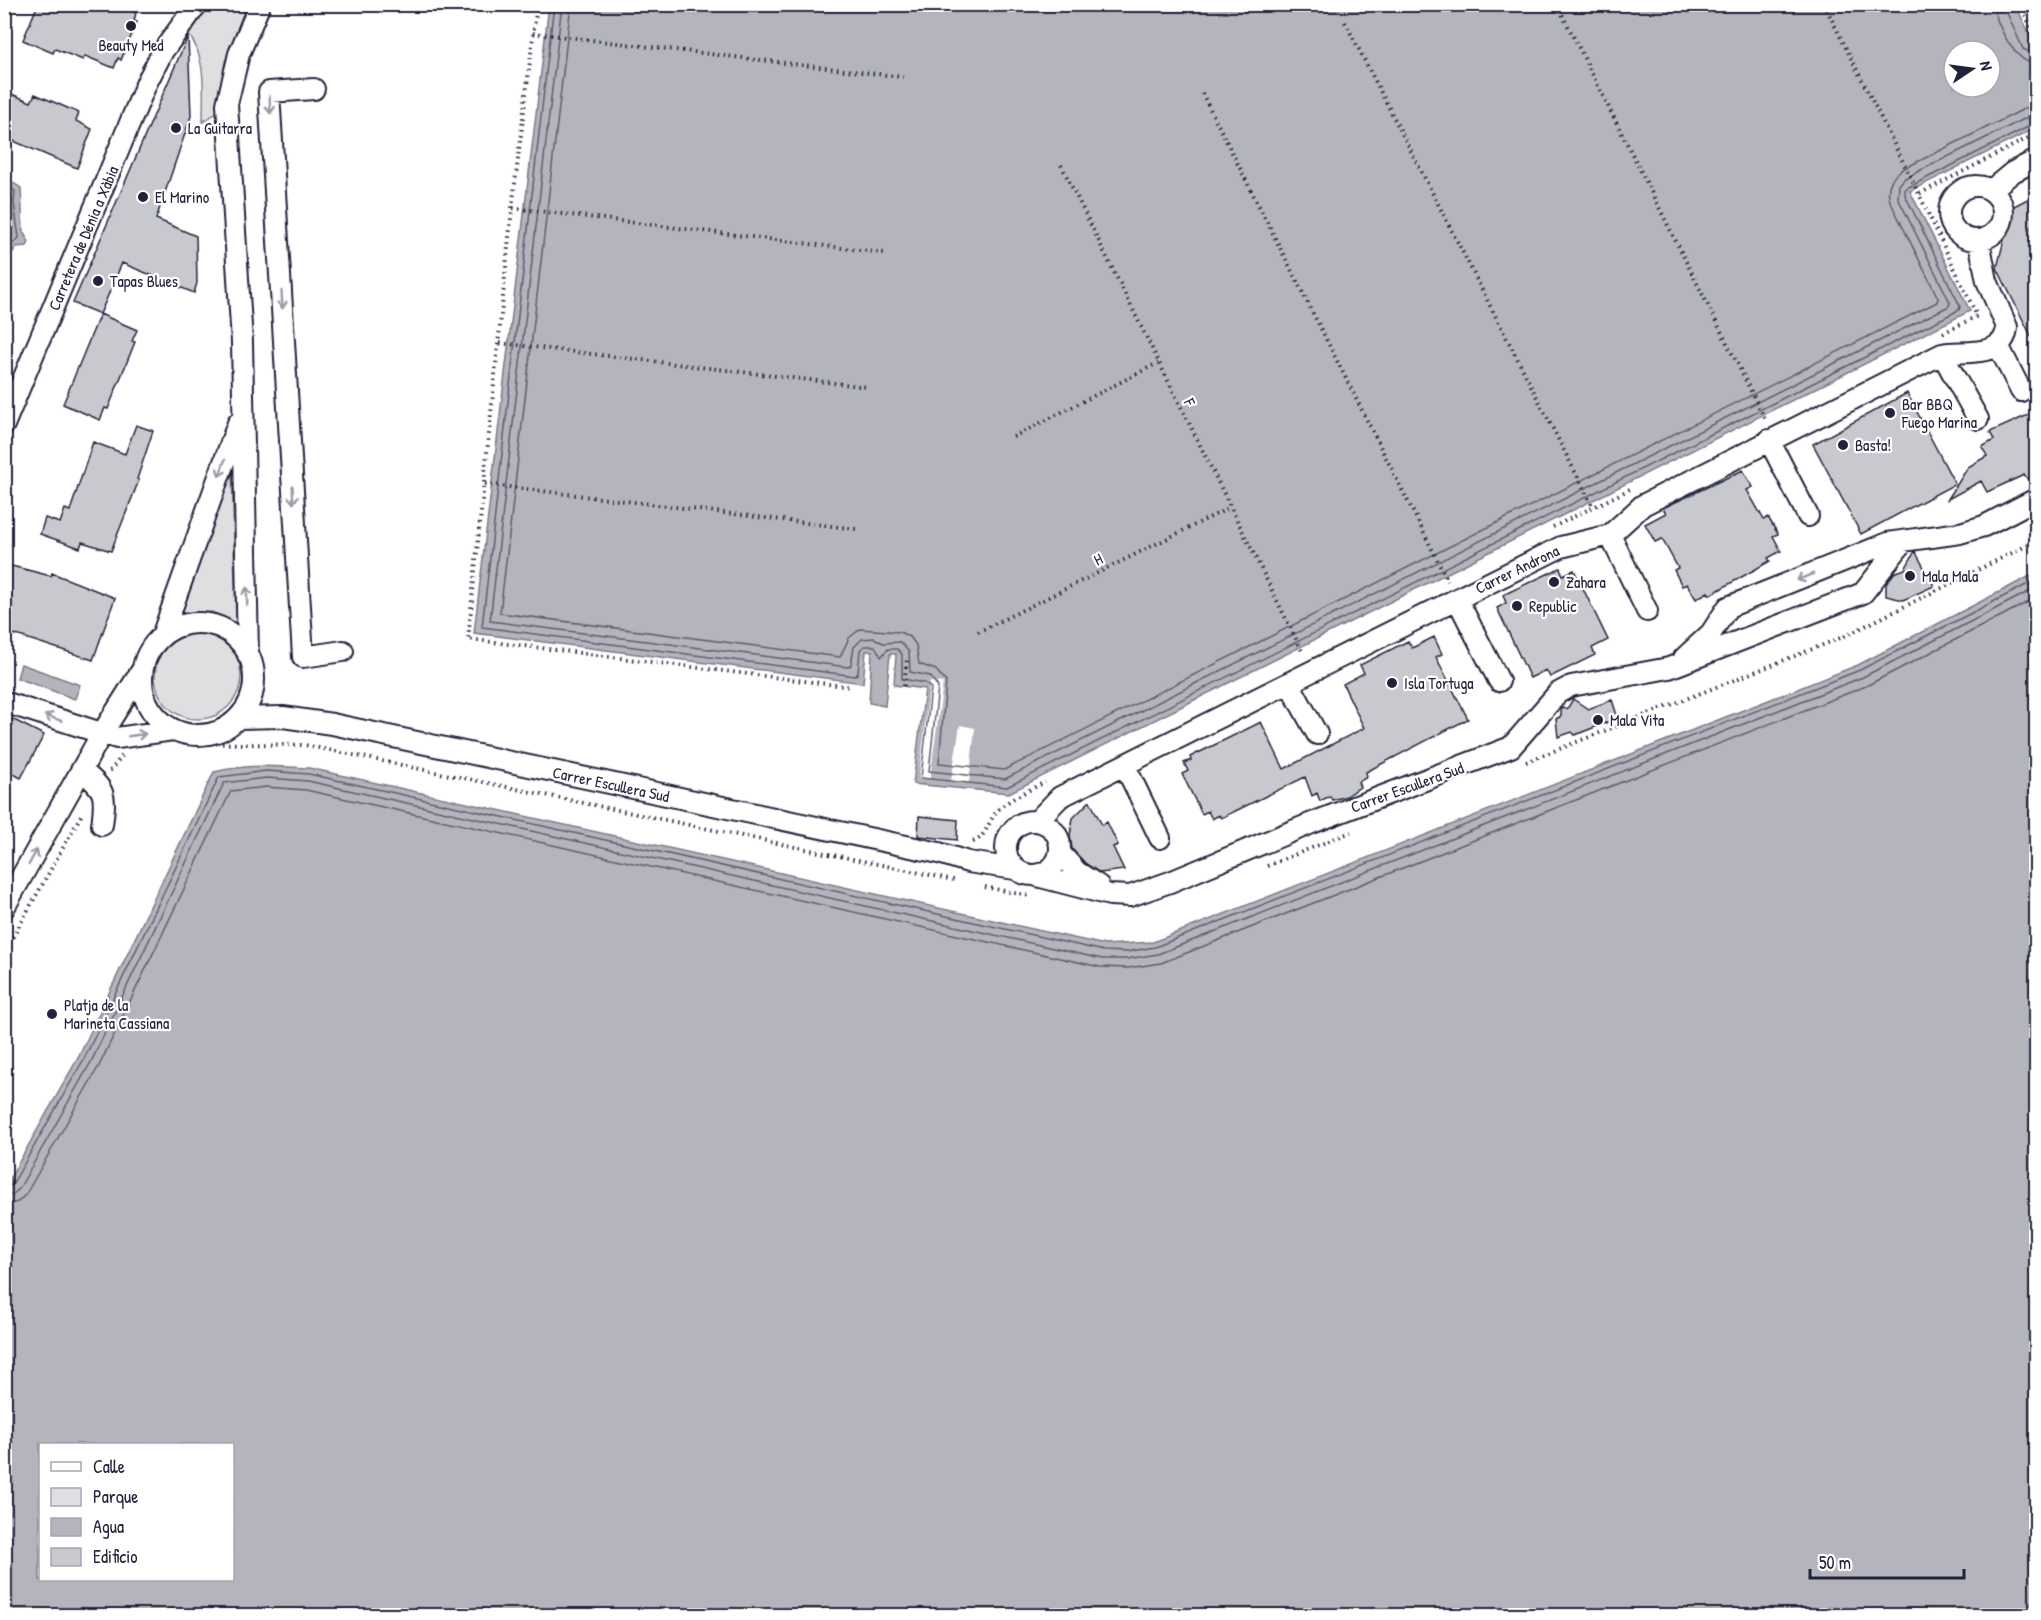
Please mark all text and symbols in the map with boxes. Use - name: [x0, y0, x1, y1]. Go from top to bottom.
- marker: Beauty Med: [124, 19, 138, 33]
- place label: Beauty Med: [98, 34, 164, 56]
- north arrow: [1942, 39, 2002, 99]
- text: N: [1975, 59, 1998, 73]
- one-way arrow: [265, 95, 276, 115]
- place label: La Guitarra: [188, 117, 252, 139]
- marker: La Guitarra: [169, 121, 183, 135]
- street label: Carretera de Dénia a Xàbia: [43, 162, 123, 314]
- place label: El Marino: [155, 186, 210, 208]
- marker: El Marino: [136, 190, 150, 204]
- place label: Tapas Blues: [110, 270, 178, 292]
- marker: Tapas Blues: [91, 274, 105, 288]
- one-way arrow: [276, 289, 287, 309]
- place label: Bar BBQ Fuego Marina: [1901, 393, 1977, 433]
- street label: F: [1178, 394, 1202, 410]
- marker: Bar BBQ Fuego Marina: [1883, 406, 1897, 420]
- place label: Basta!: [1855, 434, 1891, 456]
- marker: Basta!: [1836, 438, 1850, 452]
- one-way arrow: [216, 458, 227, 476]
- one-way arrow: [288, 484, 299, 504]
- street label: Carrer Androna: [1471, 539, 1563, 599]
- street label: H: [1090, 547, 1106, 571]
- place label: Mala Mala: [1922, 565, 1978, 587]
- marker: Mala Mala: [1903, 569, 1917, 583]
- place label: Zahara: [1566, 571, 1606, 593]
- one-way arrow: [1797, 572, 1815, 583]
- marker: Zahara: [1547, 575, 1561, 589]
- one-way arrow: [241, 587, 252, 607]
- place label: Republic: [1529, 595, 1577, 617]
- marker: Republic: [1510, 599, 1524, 613]
- place label: Isla Tortuga: [1404, 672, 1474, 694]
- marker: Isla Tortuga: [1385, 676, 1399, 690]
- place label: Mala Vita: [1610, 709, 1664, 731]
- one-way arrow: [44, 712, 63, 723]
- marker: Mala Vita: [1591, 713, 1605, 727]
- one-way arrow: [127, 729, 146, 740]
- street label: Carrer Escullera Sud: [1347, 756, 1467, 818]
- street label: Carrer Escullera Sud: [551, 761, 671, 807]
- one-way arrow: [28, 849, 39, 867]
- place label: Platja de la Marineta Cassiana: [64, 994, 169, 1034]
- marker: Platja de la Marineta Cassiana: [45, 1007, 59, 1021]
- legend: [39, 1443, 234, 1581]
- text: Calle: [93, 1454, 125, 1479]
- text: Parque: [93, 1484, 138, 1509]
- text: Agua: [93, 1514, 124, 1539]
- scale bar: [1810, 1542, 1964, 1580]
- text: Edificio: [93, 1544, 137, 1569]
- text: 50 m: [1819, 1550, 1851, 1575]

